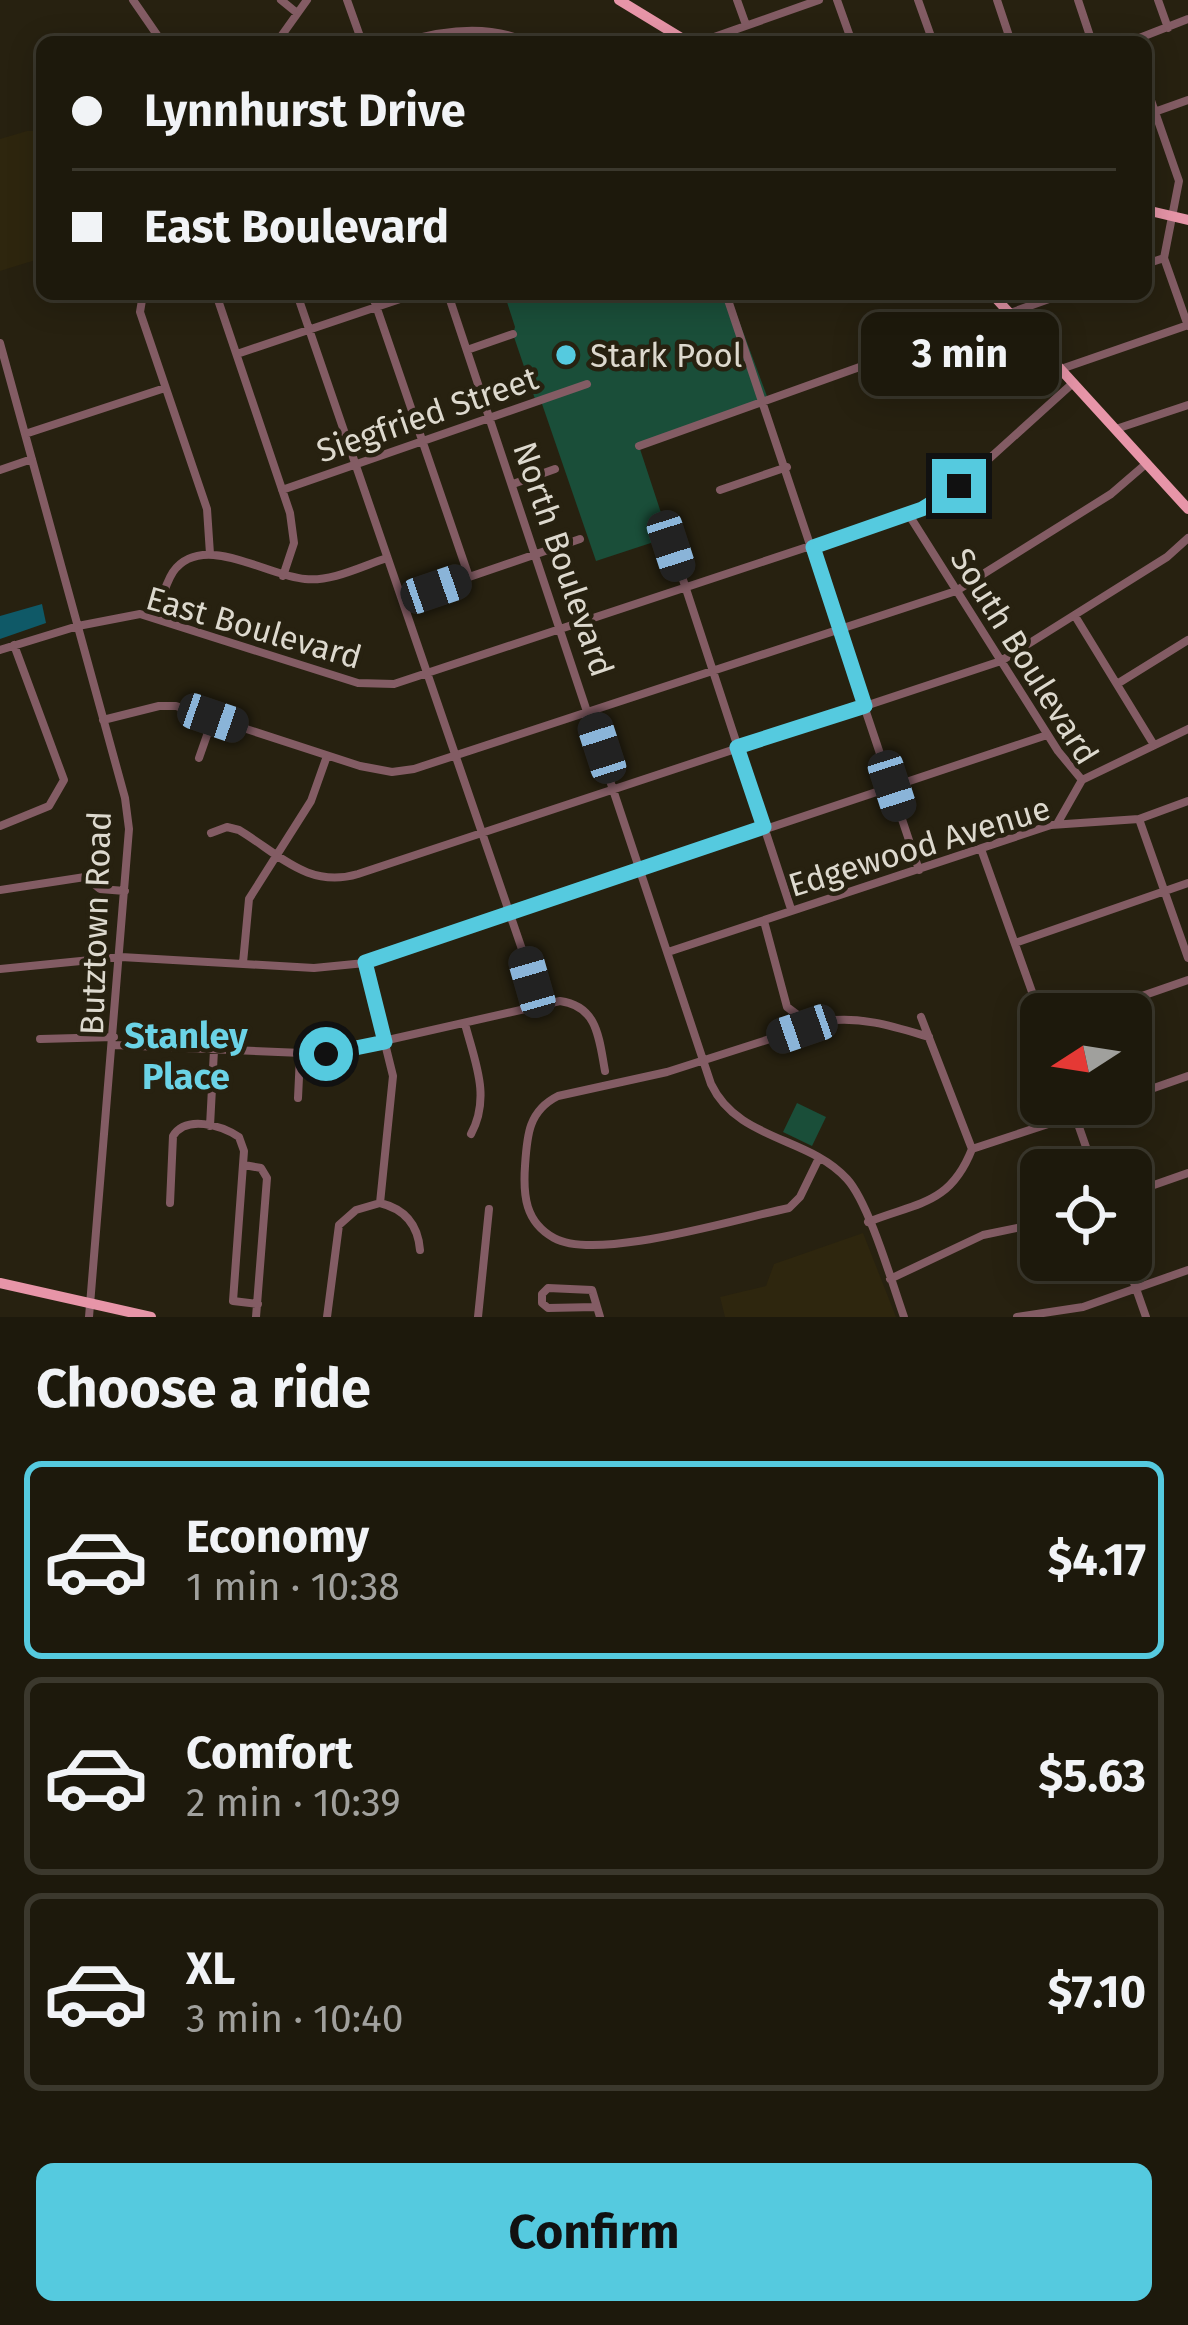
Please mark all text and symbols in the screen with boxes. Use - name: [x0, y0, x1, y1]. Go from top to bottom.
- text: Lynnhurst Drive: [144, 84, 465, 138]
- text: East Boulevard: [144, 200, 449, 254]
- callout: 3 min: [860, 312, 1058, 396]
- text: 3 min: [912, 331, 1008, 377]
- place label: Stark Pool: [590, 336, 743, 376]
- marker: Stark Pool: [553, 342, 579, 368]
- street label: Siegfried Street: [311, 358, 543, 472]
- street label: North Boulevard: [504, 437, 622, 682]
- route end: [932, 459, 986, 513]
- car: [643, 506, 699, 586]
- street label: South Boulevard: [942, 541, 1107, 772]
- car: [396, 560, 476, 618]
- street label: East Boulevard: [142, 578, 366, 678]
- car: [173, 689, 253, 747]
- car: [574, 708, 630, 788]
- car: [864, 746, 920, 826]
- street label: Edgewood Avenue: [784, 788, 1055, 906]
- street label: Butztown Road: [72, 810, 120, 1036]
- car: [505, 942, 559, 1022]
- north arrow: [1020, 993, 1152, 1125]
- map controls: [1020, 993, 1152, 1281]
- car: [762, 1000, 842, 1058]
- district label: Stanley Place: [124, 1014, 248, 1099]
- route start: [299, 1027, 353, 1081]
- button: locate: [1020, 1149, 1152, 1281]
- text: Choose a ride: [36, 1357, 371, 1421]
- icon: car: [42, 1506, 150, 1614]
- text: Economy: [186, 1510, 369, 1564]
- text: $4.17: [1048, 1533, 1146, 1587]
- text: 1 min · 10:38: [186, 1564, 400, 1610]
- icon: car: [42, 1722, 150, 1830]
- text: Comfort: [186, 1726, 353, 1780]
- text: $5.63: [1038, 1749, 1146, 1803]
- text: 2 min · 10:39: [186, 1780, 401, 1826]
- icon: car: [42, 1938, 150, 2046]
- text: XL: [186, 1942, 235, 1996]
- text: $7.10: [1048, 1965, 1146, 2019]
- text: 3 min · 10:40: [186, 1996, 403, 2042]
- button: Confirm: [36, 2163, 1152, 2301]

